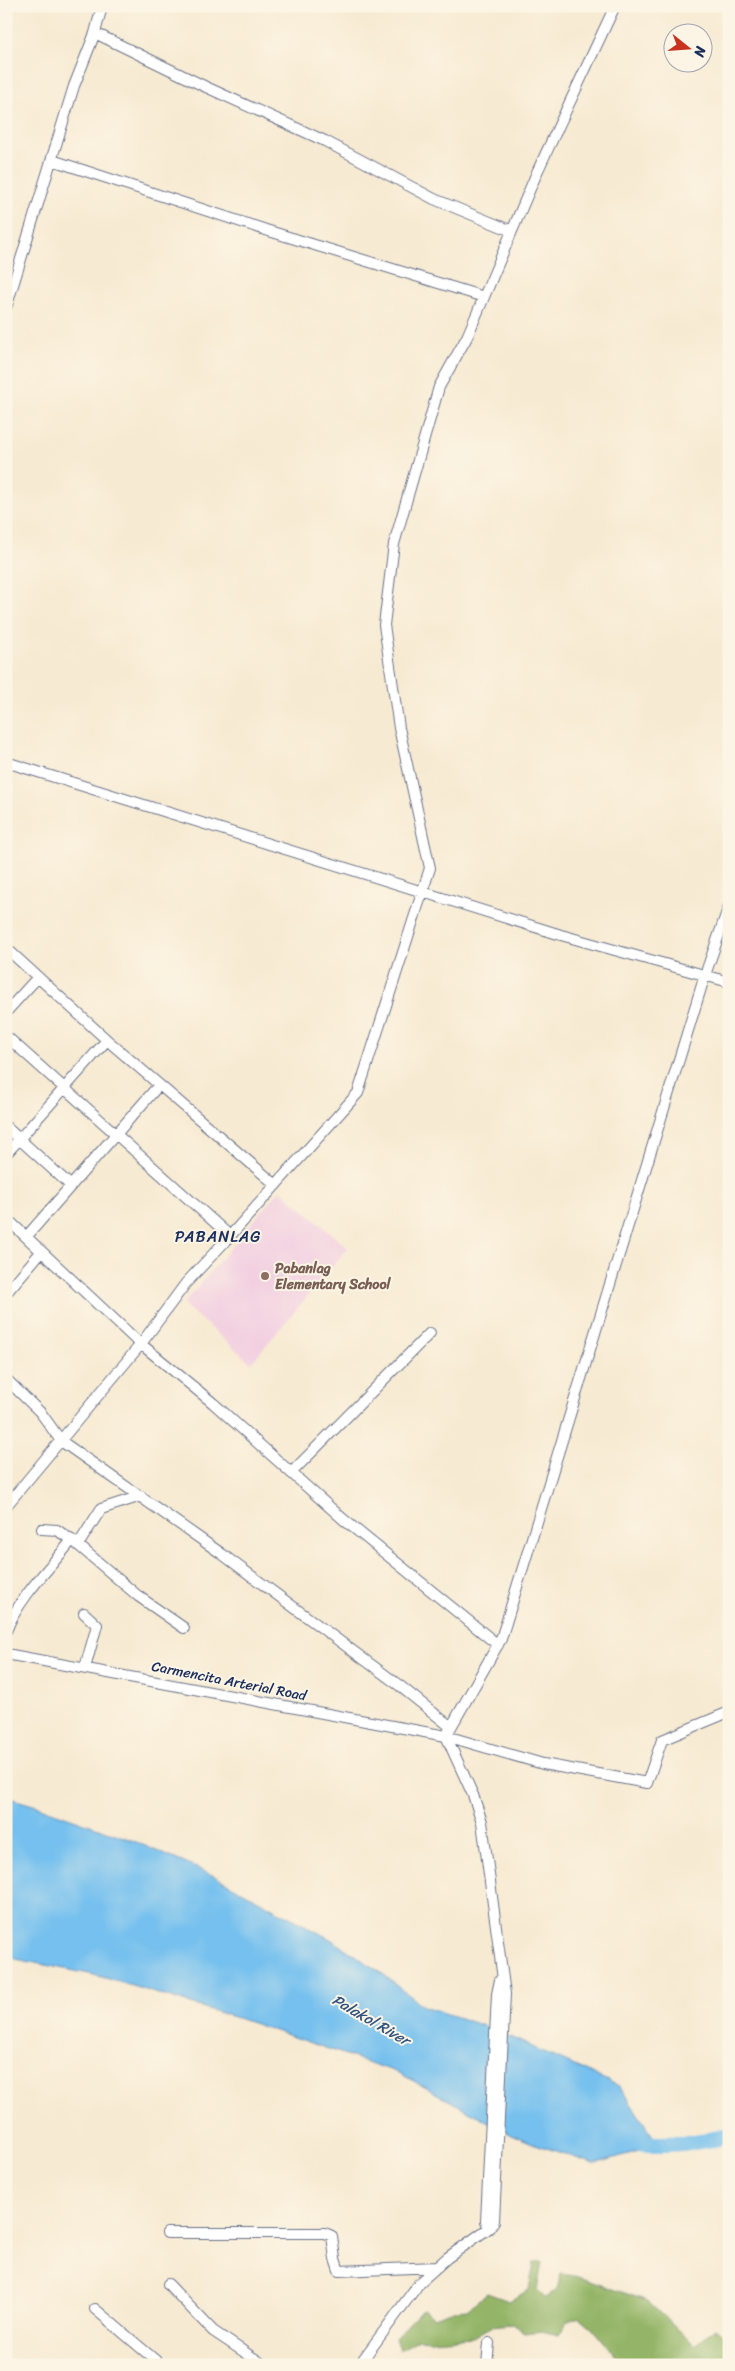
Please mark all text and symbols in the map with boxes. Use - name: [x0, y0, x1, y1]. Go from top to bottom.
- north arrow: [662, 22, 712, 72]
- text: N: [686, 42, 714, 60]
- district label: PABANLAG: [175, 1222, 261, 1251]
- place label: Pabanlag Elementary School: [275, 1256, 392, 1297]
- marker: Pabanlag Elementary School: [259, 1270, 271, 1282]
- street label: Carmencita Arterial Road: [149, 1654, 310, 1709]
- water label: Palakol River: [327, 1987, 417, 2054]

